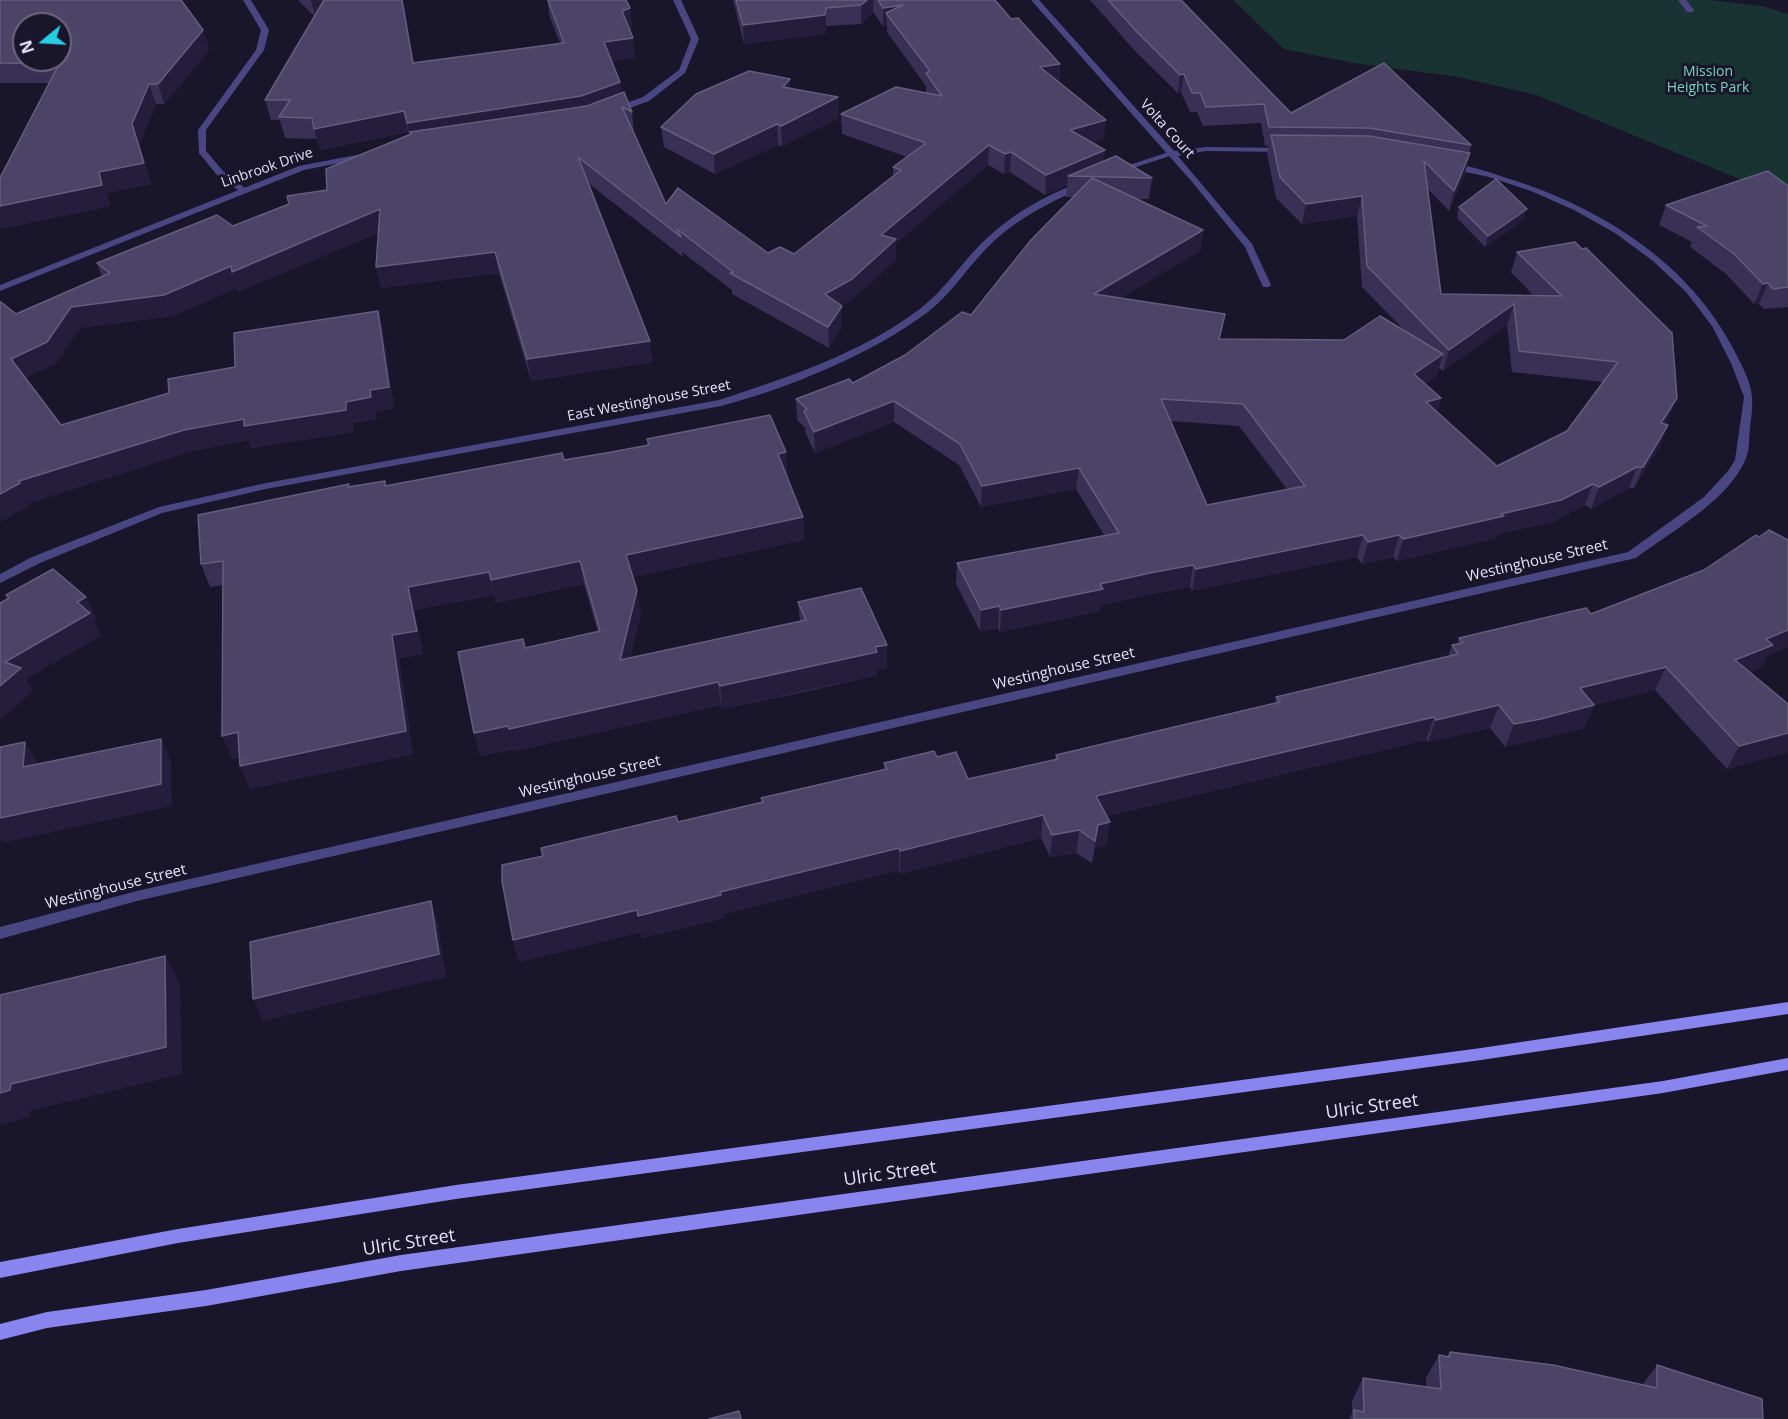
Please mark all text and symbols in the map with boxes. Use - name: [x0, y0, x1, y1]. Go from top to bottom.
- north arrow: [12, 12, 72, 72]
- text: N: [14, 37, 39, 57]
- park label: Mission Heights Park: [1667, 64, 1749, 96]
- street label: Volta Court: [1136, 96, 1198, 162]
- street label: Linbrook Drive: [219, 144, 315, 192]
- street label: East Westinghouse Street: [566, 377, 732, 425]
- street label: Westinghouse Street: [1464, 536, 1610, 586]
- street label: Westinghouse Street: [991, 644, 1137, 694]
- street label: Westinghouse Street: [517, 752, 663, 802]
- street label: Westinghouse Street: [44, 861, 188, 913]
- street label: Ulric Street: [1324, 1090, 1420, 1124]
- street label: Ulric Street: [842, 1157, 938, 1191]
- street label: Ulric Street: [361, 1225, 457, 1261]

